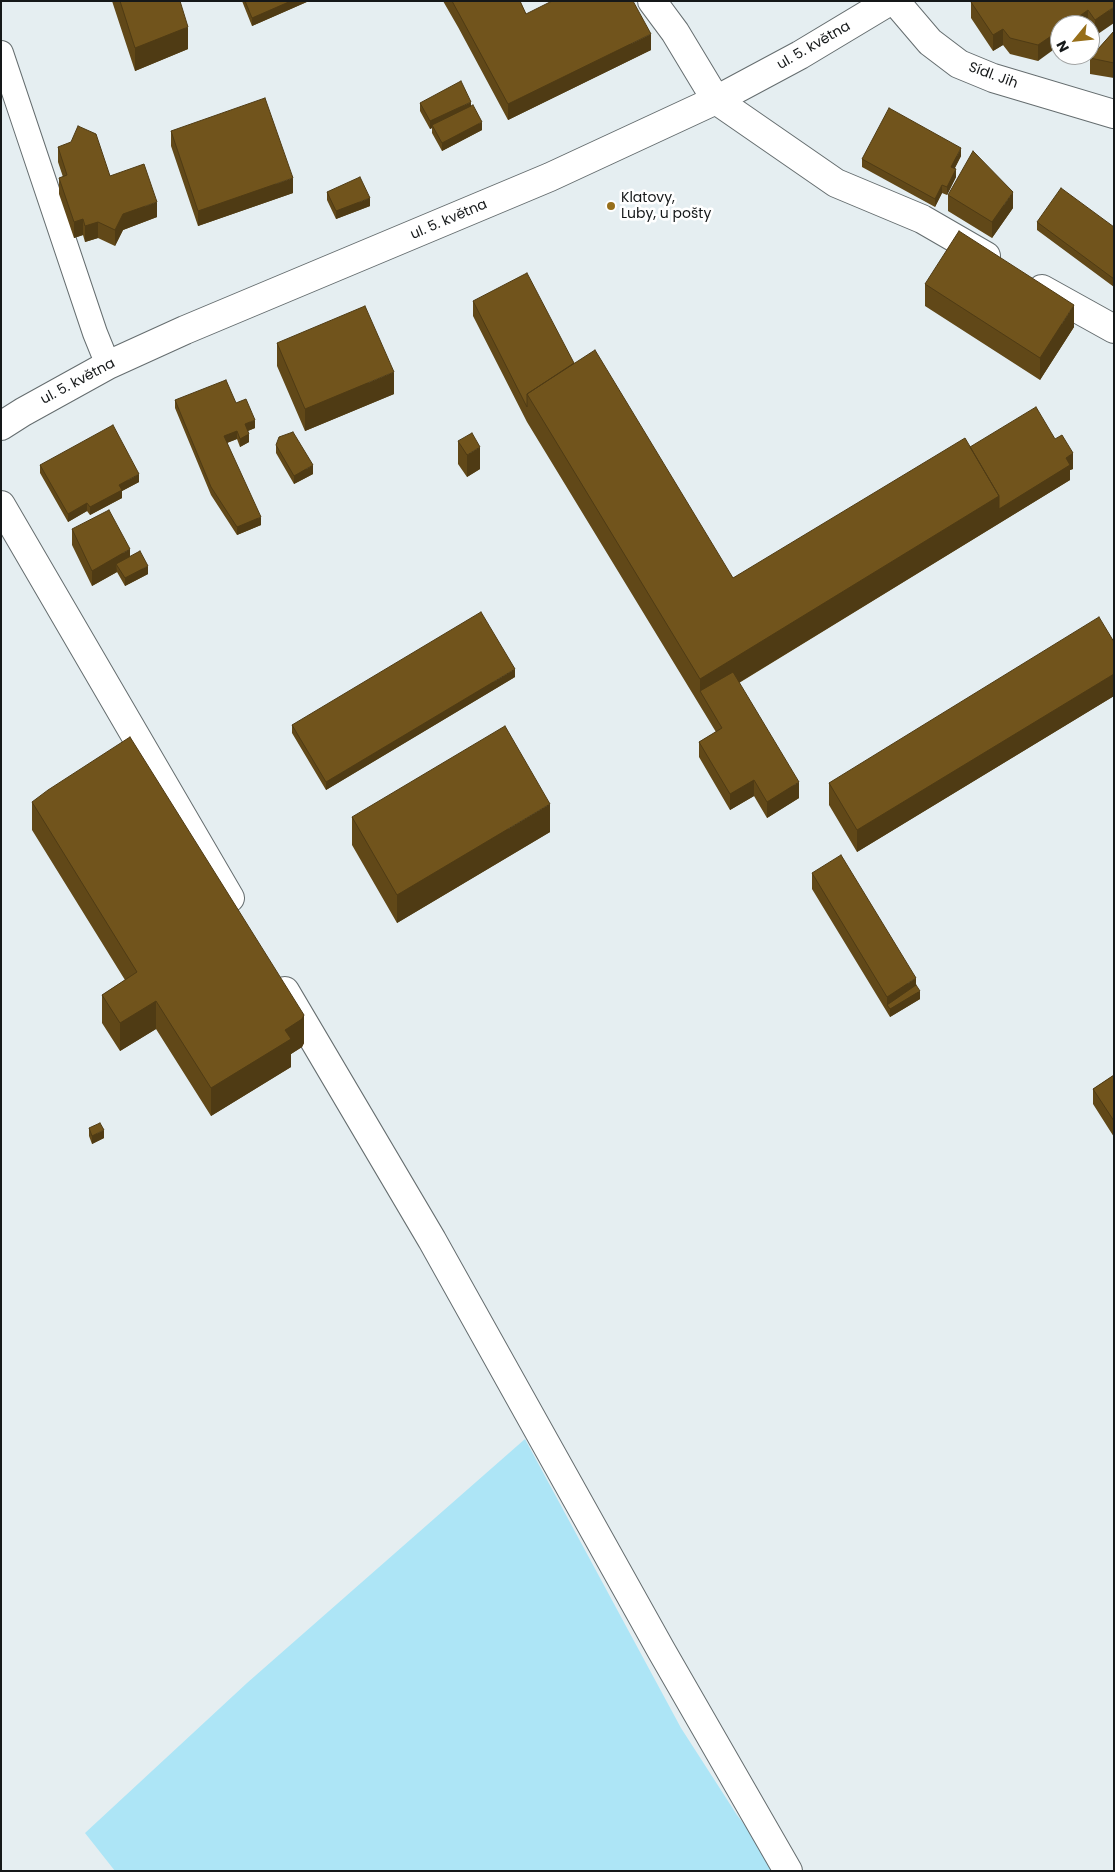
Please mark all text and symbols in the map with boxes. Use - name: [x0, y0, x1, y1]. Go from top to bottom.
- north arrow: [1050, 15, 1100, 65]
- street label: ul. 5. května: [774, 18, 854, 74]
- text: N: [1051, 37, 1074, 56]
- street label: Sídl. Jih: [966, 59, 1020, 93]
- place label: Klatovy, Luby, u pošty: [621, 190, 711, 222]
- street label: ul. 5. května: [408, 196, 490, 244]
- marker: Klatovy, Luby, u pošty: [605, 200, 617, 212]
- street label: ul. 5. května: [38, 355, 118, 409]

